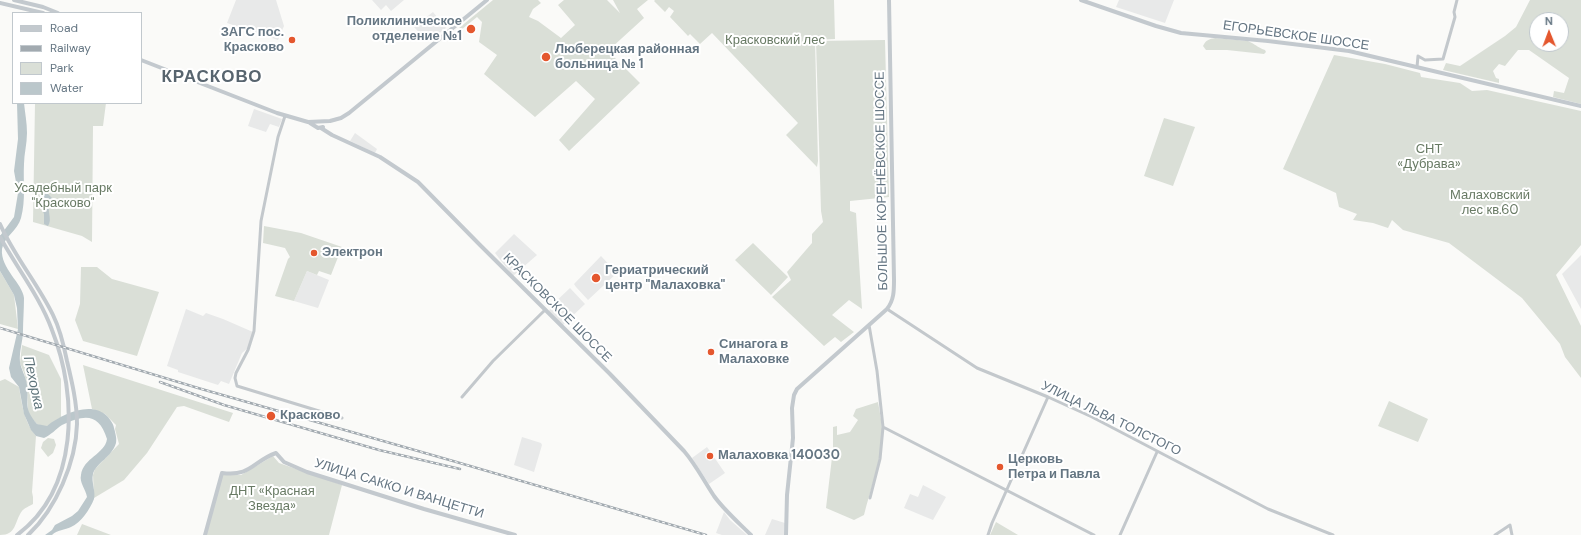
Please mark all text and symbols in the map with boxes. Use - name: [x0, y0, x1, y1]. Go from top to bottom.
- legend: [12, 12, 142, 104]
- north arrow: [1529, 12, 1569, 52]
- place label: Поликлиническое отделение №1: [347, 14, 462, 45]
- text: N: [1545, 14, 1553, 28]
- street label: ЕГОРЬЕВСКОЕ ШОССЕ: [1222, 18, 1370, 54]
- text: Road: [50, 20, 78, 36]
- marker: Поликлиническое отделение №1: [465, 23, 477, 35]
- place label: ЗАГС пос. Красково: [221, 25, 284, 56]
- park label: Красковский лес: [725, 33, 825, 49]
- marker: ЗАГС пос. Красково: [287, 35, 297, 45]
- text: Railway: [50, 40, 91, 56]
- place label: Люберецкая районная больница № 1: [555, 42, 699, 73]
- marker: Люберецкая районная больница № 1: [540, 51, 552, 63]
- text: Park: [50, 60, 74, 76]
- district label: КРАСКОВО: [161, 68, 263, 88]
- street label: БОЛЬШОЕ КОРЕНЁВСКОЕ ШОССЕ: [872, 71, 892, 291]
- text: Water: [50, 80, 83, 96]
- park label: СНТ «Дубрава»: [1397, 142, 1461, 173]
- park label: Усадебный парк "Красково": [14, 181, 112, 212]
- park label: Малаховский лес кв.60: [1450, 188, 1530, 219]
- place label: Электрон: [322, 245, 383, 261]
- marker: Электрон: [309, 248, 319, 258]
- street label: КРАСКОВСКОЕ ШОССЕ: [499, 250, 615, 366]
- place label: Гериатрический центр "Малаховка": [605, 263, 725, 294]
- marker: Гериатрический центр "Малаховка": [590, 272, 602, 284]
- place label: Синагога в Малаховке: [719, 337, 789, 368]
- marker: Синагога в Малаховке: [706, 347, 716, 357]
- water label: Пехорка: [19, 355, 47, 411]
- street label: УЛИЦА ЛЬВА ТОЛСТОГО: [1039, 378, 1183, 460]
- place label: Красково: [280, 408, 340, 424]
- marker: Красково: [265, 410, 277, 422]
- place label: Малаховка 140030: [718, 448, 840, 464]
- marker: Малаховка 140030: [705, 451, 715, 461]
- place label: Церковь Петра и Павла: [1008, 452, 1100, 483]
- street label: УЛИЦА САККО И ВАНЦЕТТИ: [312, 456, 486, 522]
- marker: Церковь Петра и Павла: [995, 462, 1005, 472]
- park label: ДНТ «Красная Звезда»: [229, 484, 315, 515]

